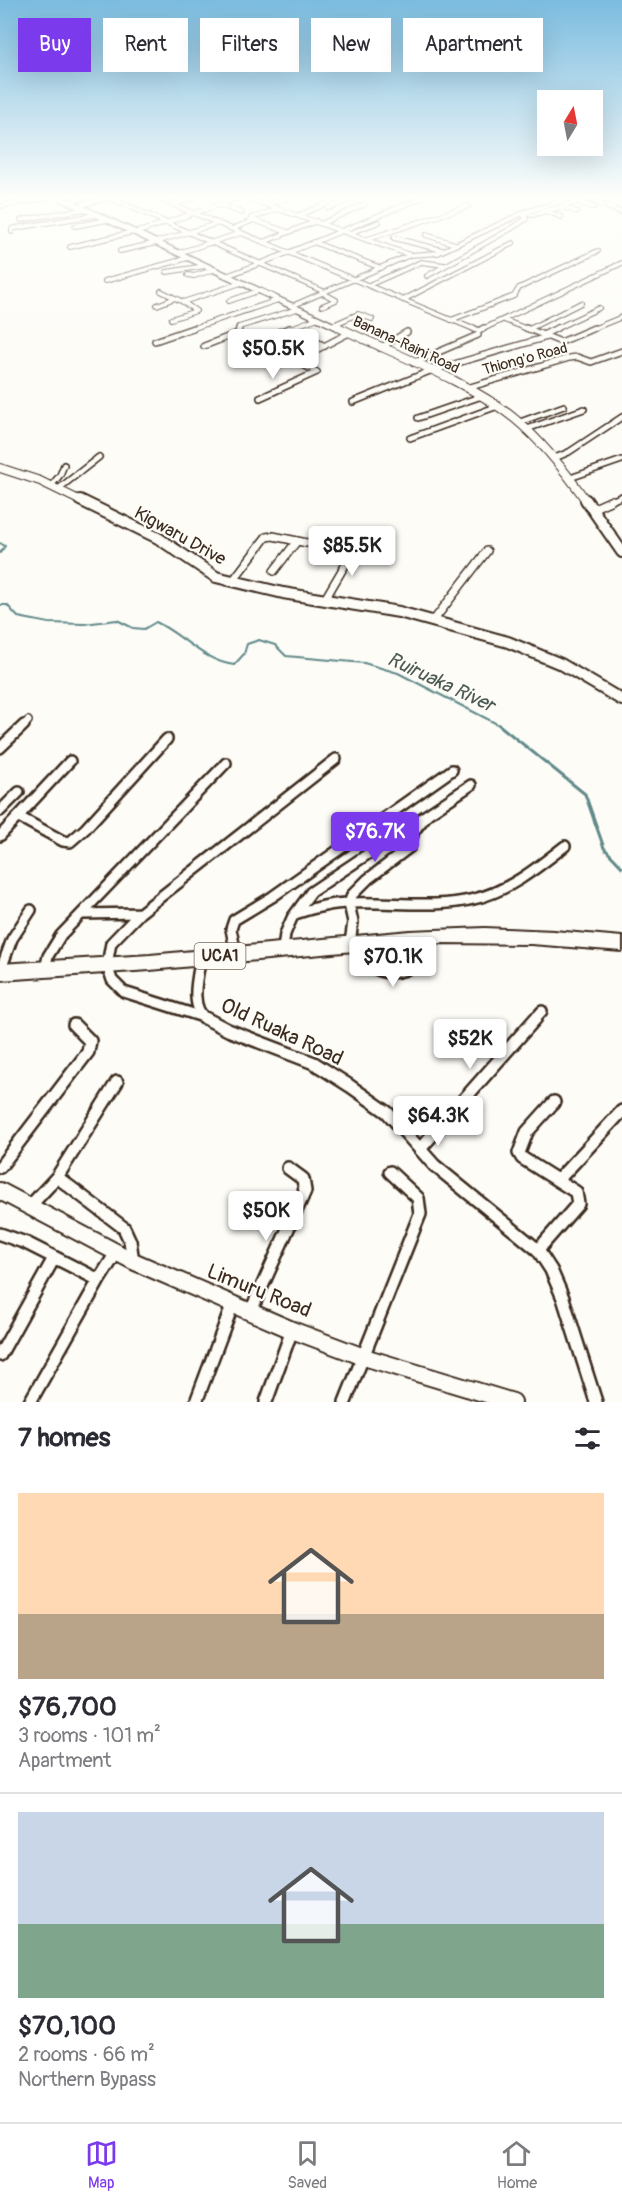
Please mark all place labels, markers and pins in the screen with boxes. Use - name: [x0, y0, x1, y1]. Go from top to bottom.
- pin: $50.5K: [224, 329, 322, 380]
- pin: $85.5K: [303, 526, 401, 577]
- pin: $76.7K: [326, 812, 424, 863]
- pin: $70.1K: [344, 937, 442, 988]
- pin: $52K: [434, 1019, 506, 1070]
- pin: $64.3K: [389, 1096, 487, 1147]
- pin: $50K: [230, 1191, 302, 1242]

